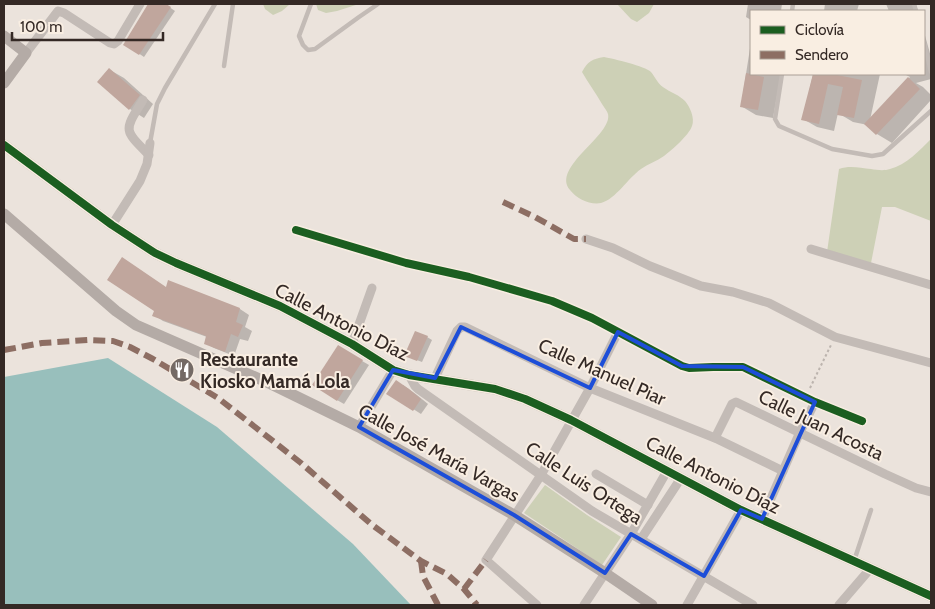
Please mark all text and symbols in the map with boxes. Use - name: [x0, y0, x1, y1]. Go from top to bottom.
- scale bar: [12, 10, 164, 42]
- legend: [750, 10, 925, 75]
- text: 100 m: [20, 18, 62, 36]
- text: Ciclovía: [795, 21, 845, 39]
- text: Sendero: [795, 46, 849, 64]
- street label: Calle Antonio Díaz: [271, 278, 413, 366]
- street label: Calle Manuel Piar: [535, 334, 669, 410]
- place label: Restaurante Kiosko Mamá Lola: [200, 348, 350, 393]
- restaurant icon: Restaurante Kiosko Mamá Lola: [169, 357, 195, 383]
- street label: Calle Juan Acosta: [755, 385, 887, 465]
- street label: Calle José María Vargas: [354, 399, 524, 507]
- street label: Calle Antonio Díaz: [642, 431, 784, 519]
- street label: Calle Luis Ortega: [521, 437, 647, 529]

